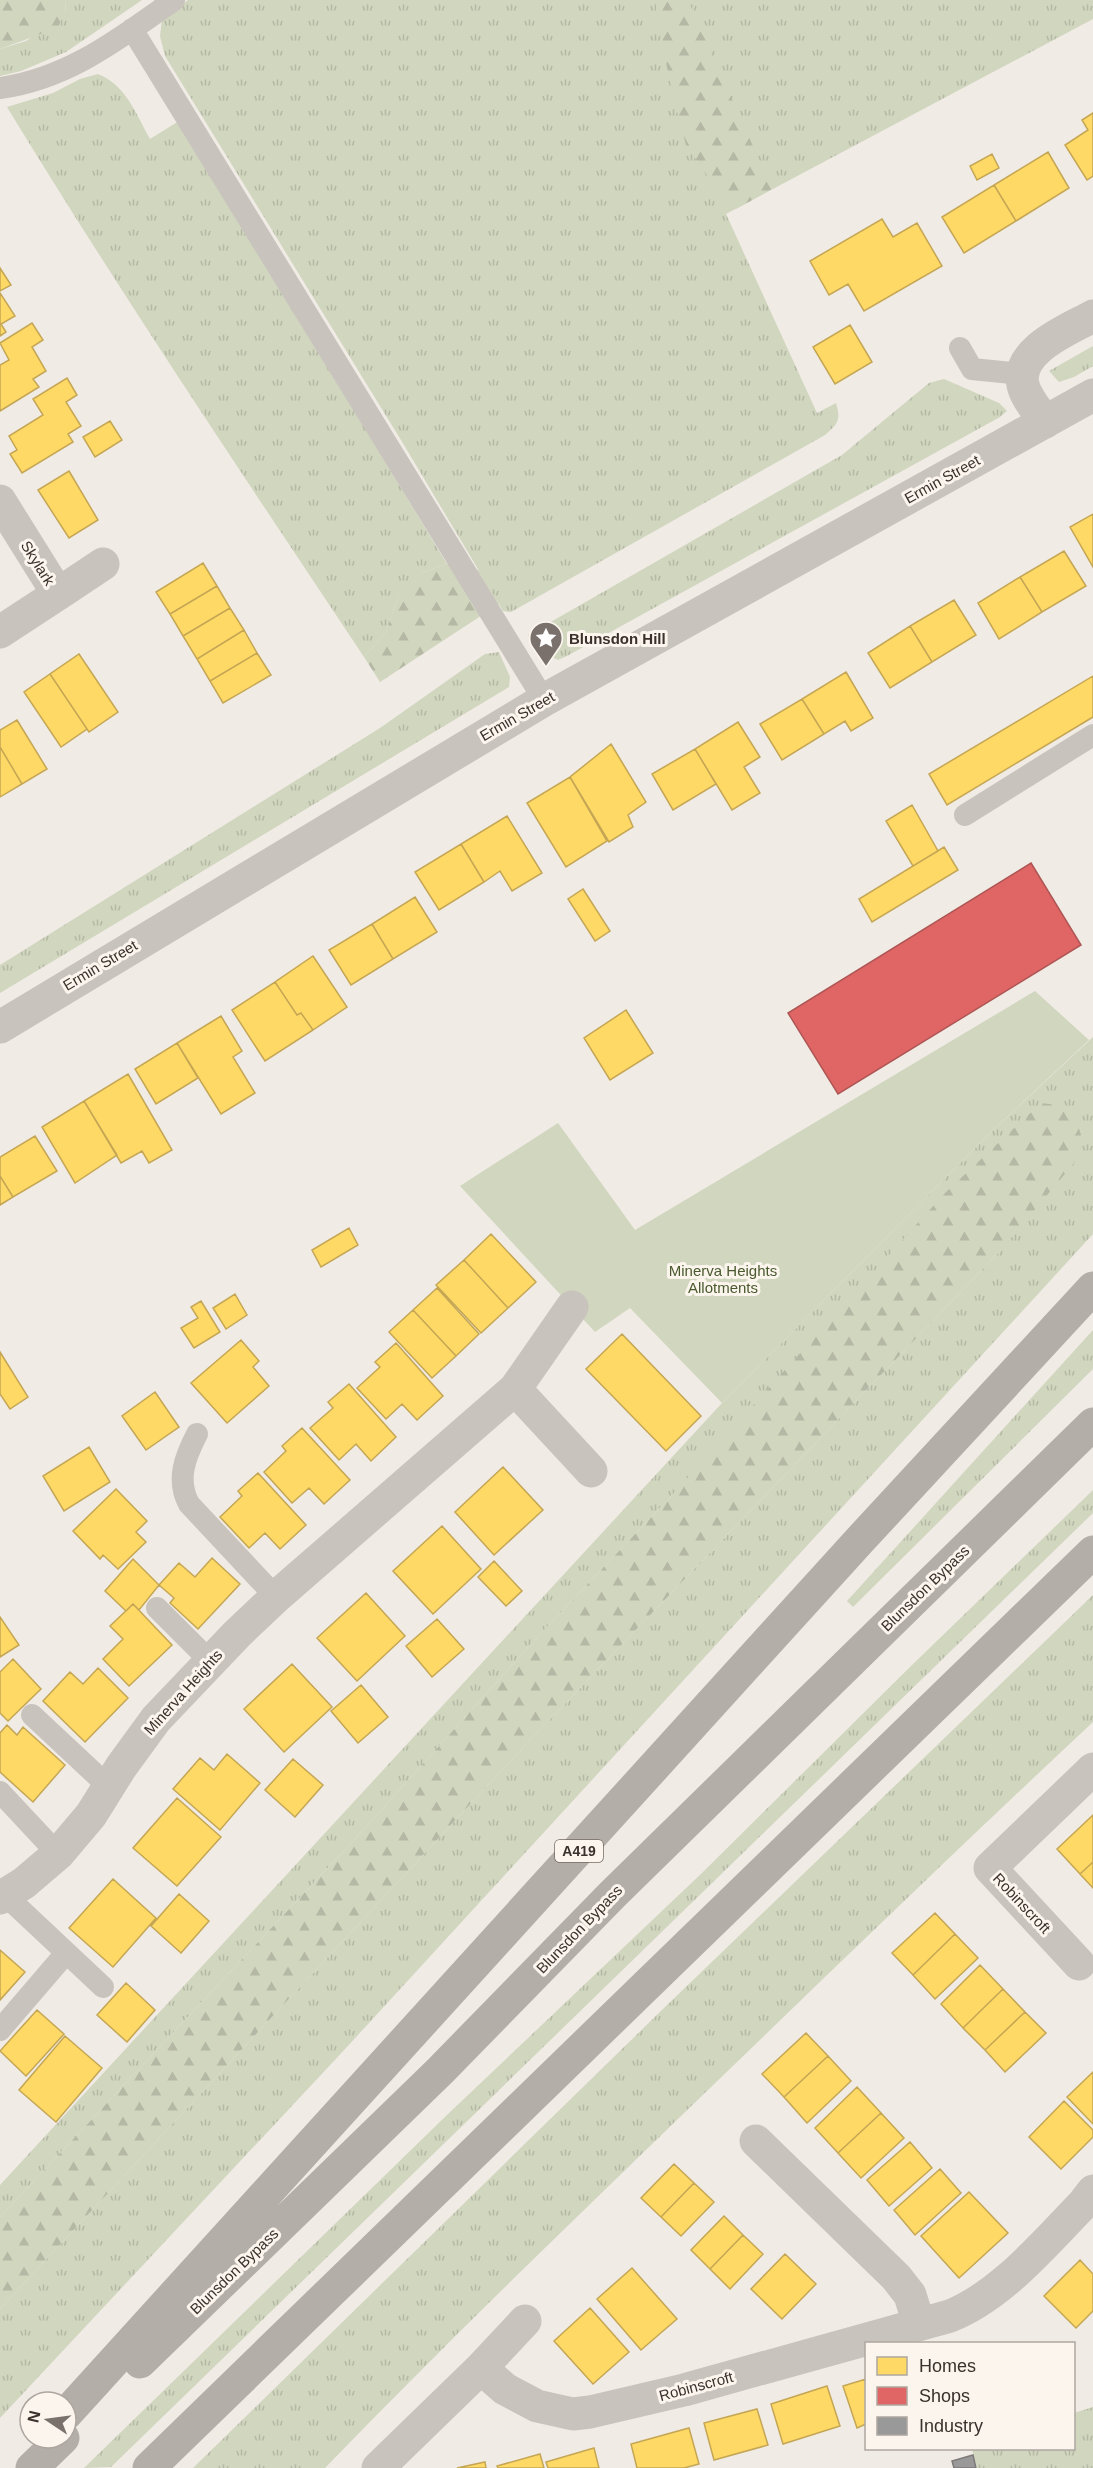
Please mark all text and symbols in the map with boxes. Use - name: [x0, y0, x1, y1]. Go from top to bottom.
- street label: Ermin Street: [901, 451, 983, 507]
- street label: Skylark: [18, 538, 58, 589]
- place icon: Blunsdon Hill: [528, 620, 564, 667]
- place label: Blunsdon Hill: [569, 630, 666, 647]
- street label: Ermin Street: [477, 687, 558, 744]
- street label: Ermin Street: [60, 936, 141, 994]
- park label: Minerva Heights Allotments: [669, 1262, 777, 1296]
- street label: Blunsdon Bypass: [877, 1542, 973, 1634]
- street label: Minerva Heights: [140, 1646, 226, 1738]
- road number: A419: [555, 1840, 603, 1862]
- street label: Robinscroft: [990, 1869, 1055, 1937]
- street label: Blunsdon Bypass: [533, 1881, 625, 1977]
- street label: Blunsdon Bypass: [186, 2225, 282, 2317]
- legend: [865, 2342, 1075, 2450]
- text: Homes: [919, 2356, 976, 2376]
- street label: Robinscroft: [657, 2368, 736, 2404]
- text: Shops: [919, 2386, 970, 2406]
- north arrow: [18, 2390, 78, 2450]
- text: N: [24, 2409, 43, 2424]
- text: Industry: [919, 2416, 983, 2436]

